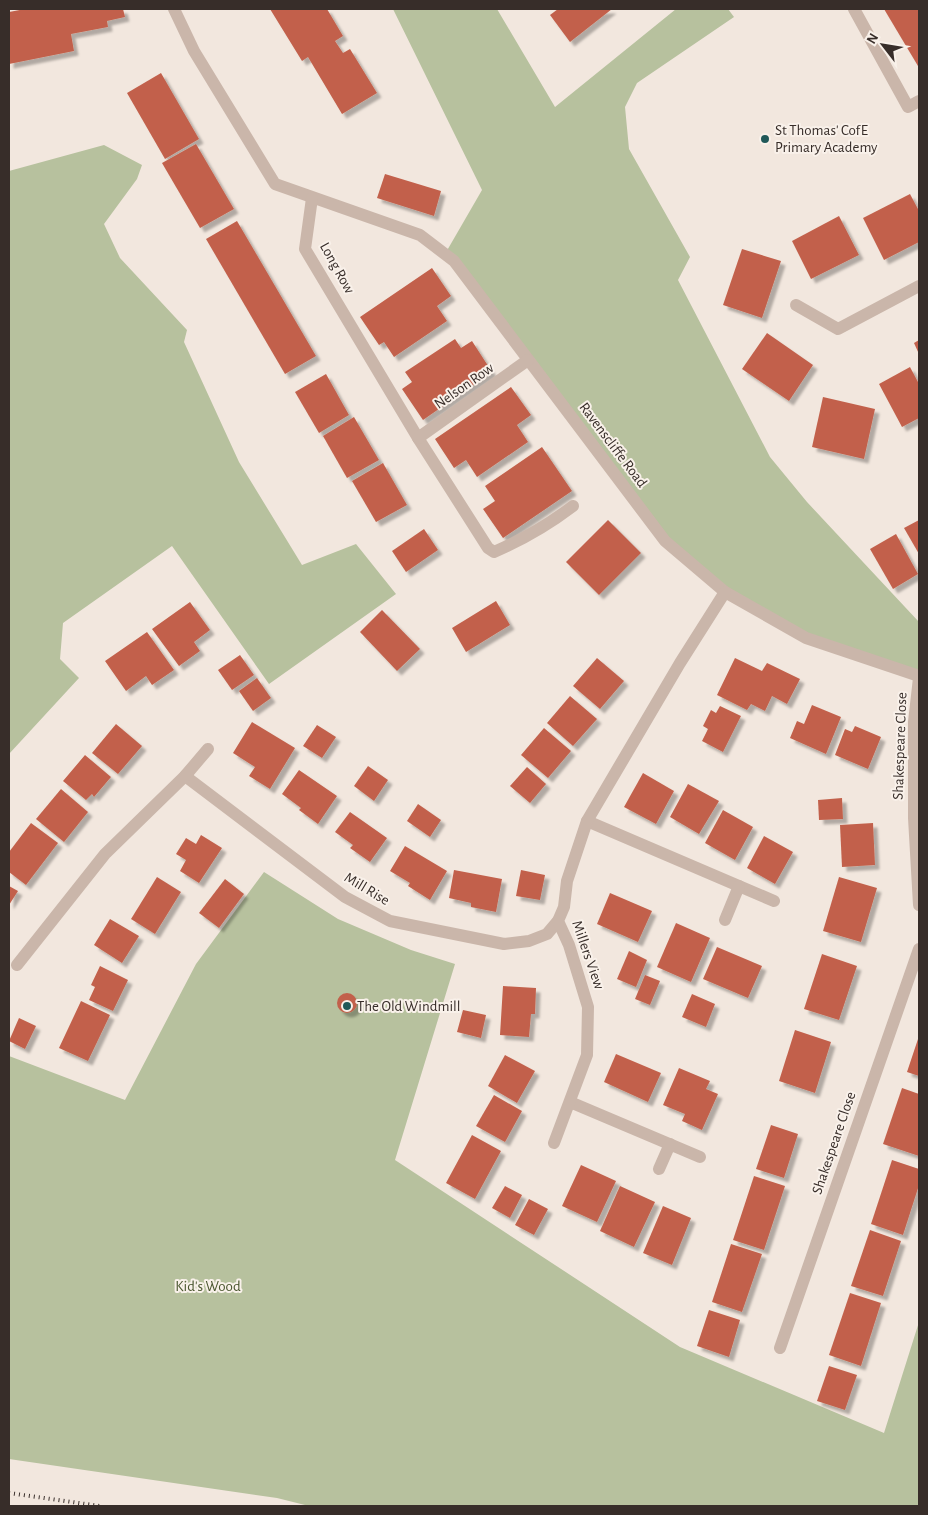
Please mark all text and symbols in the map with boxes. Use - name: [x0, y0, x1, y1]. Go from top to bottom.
- north arrow: [858, 20, 908, 70]
- text: N: [864, 31, 881, 47]
- place label: St Thomas' CofE Primary Academy: [775, 123, 878, 155]
- marker: St Thomas' CofE Primary Academy: [759, 133, 771, 145]
- street label: Long Row: [317, 240, 357, 296]
- street label: Nelson Row: [432, 360, 496, 412]
- street label: Ravenscliffe Road: [576, 400, 650, 491]
- street label: Shakespeare Close: [891, 692, 909, 800]
- street label: Mill Rise: [342, 870, 392, 908]
- street label: Millers View: [569, 919, 607, 991]
- place label: The Old Windmill: [357, 999, 460, 1014]
- marker: The Old Windmill: [341, 1000, 353, 1012]
- street label: Shakespeare Close: [809, 1090, 859, 1196]
- park label: Kid's Wood: [175, 1279, 241, 1294]

